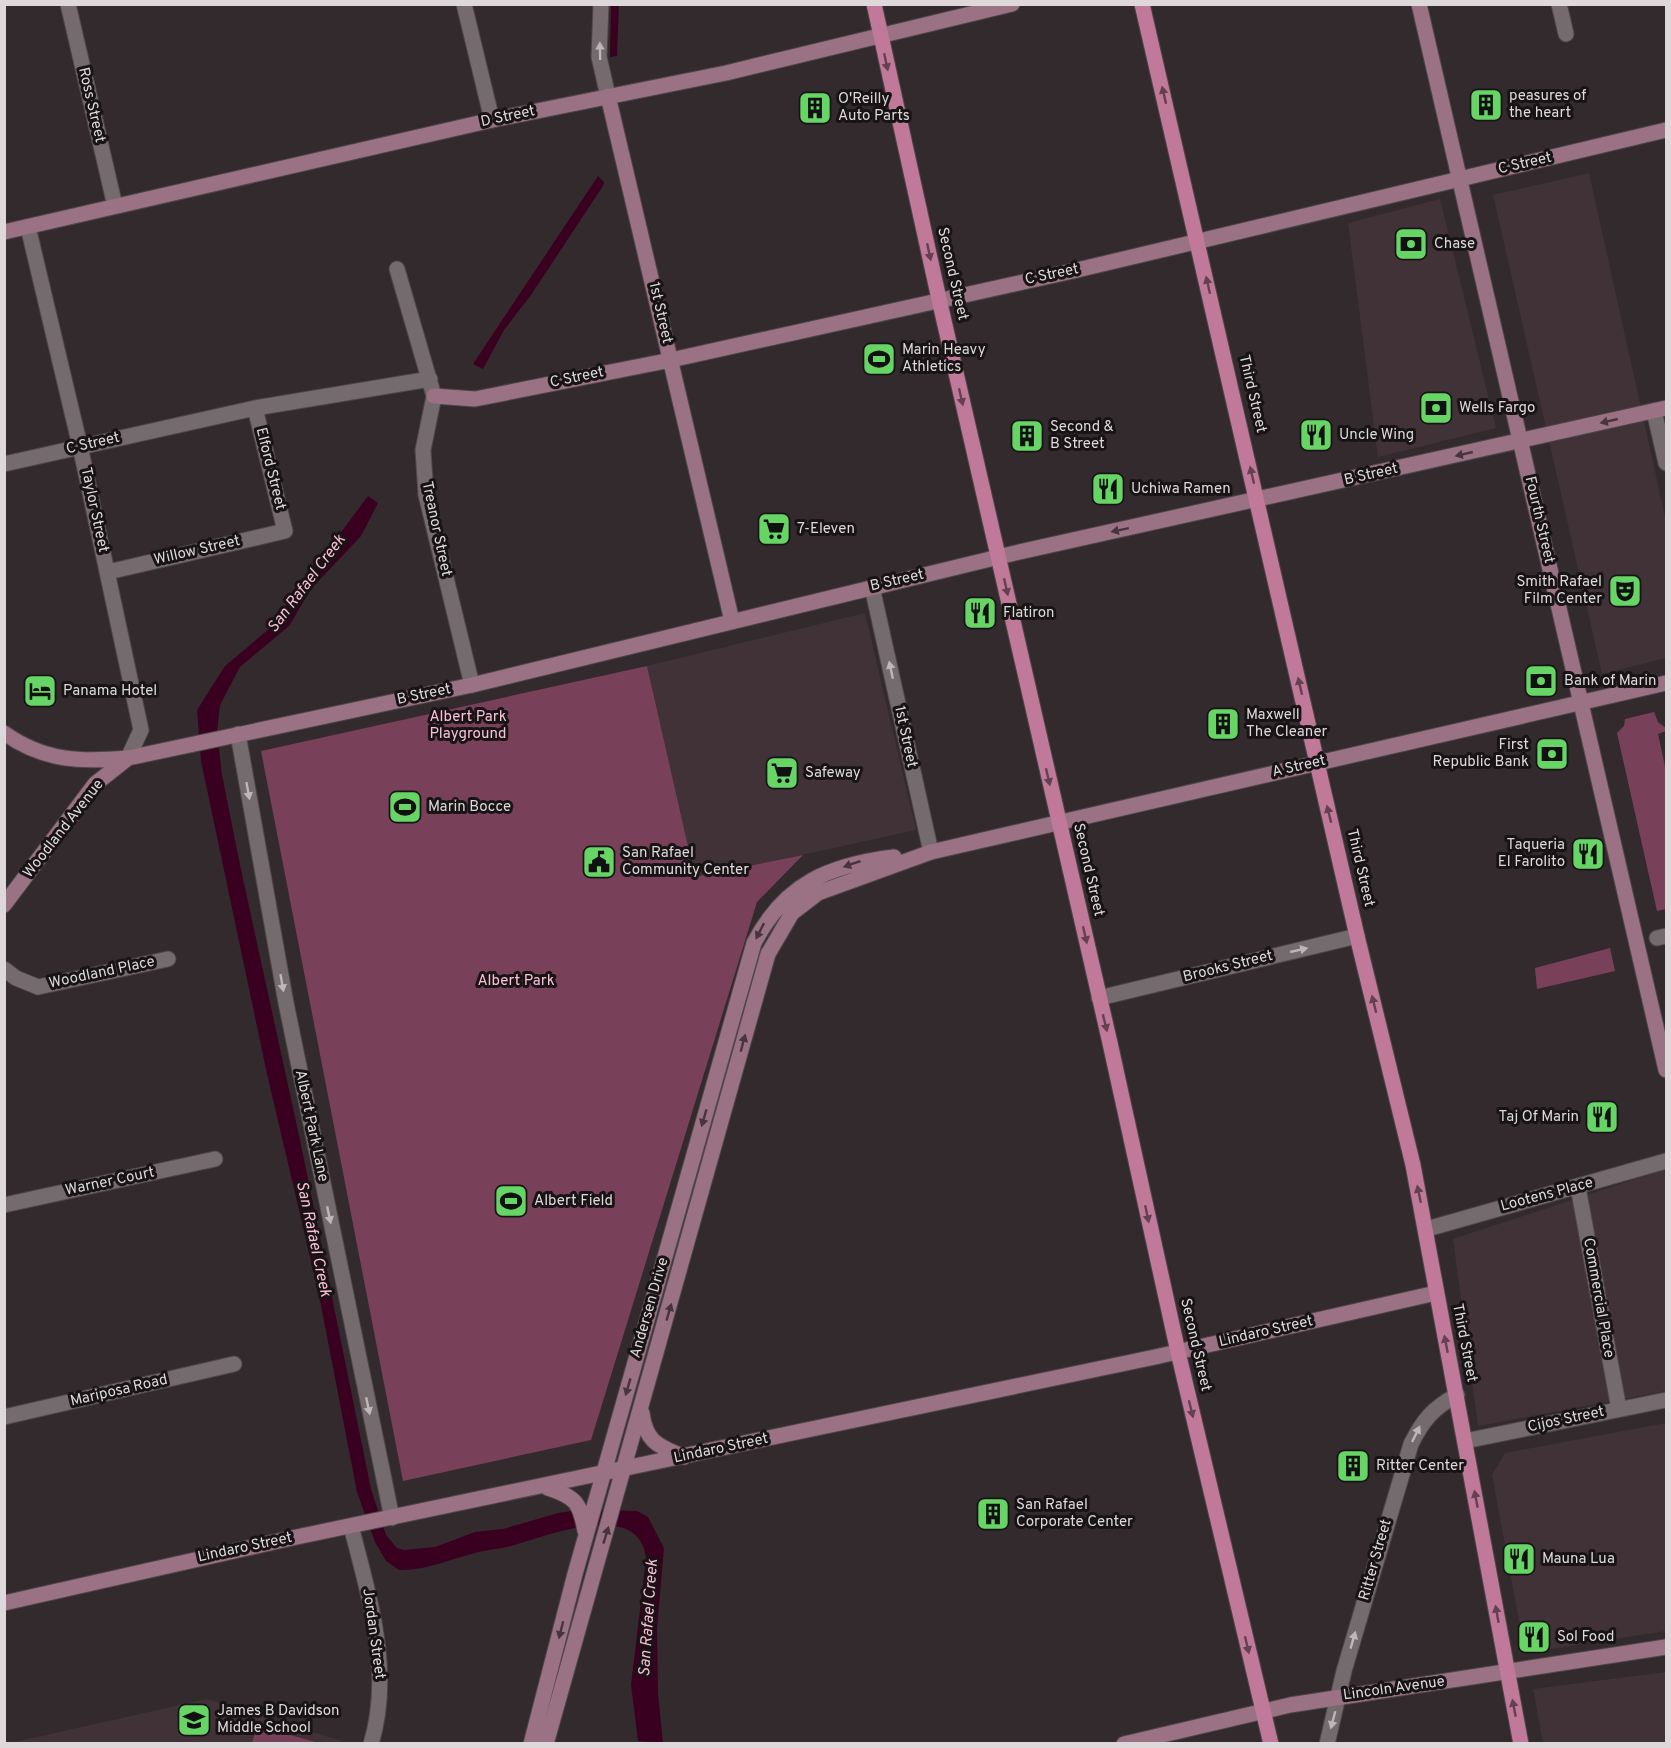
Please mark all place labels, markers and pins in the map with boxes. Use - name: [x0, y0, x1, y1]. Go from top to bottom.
- building icon: peasures of the heart: [1468, 87, 1504, 123]
- place label: peasures of the heart: [1509, 87, 1586, 123]
- building icon: O'Reilly Auto Parts: [797, 90, 833, 126]
- place label: O'Reilly Auto Parts: [838, 90, 910, 126]
- bank icon: Chase: [1393, 226, 1429, 262]
- place label: Chase: [1434, 235, 1475, 254]
- sports icon: Marin Heavy Athletics: [861, 341, 897, 377]
- place label: Marin Heavy Athletics: [902, 341, 986, 377]
- bank icon: Wells Fargo: [1418, 390, 1454, 426]
- place label: Wells Fargo: [1459, 399, 1535, 418]
- restaurant icon: Uncle Wing: [1298, 417, 1334, 453]
- building icon: Second & B Street: [1009, 418, 1045, 454]
- place label: Second & B Street: [1050, 418, 1114, 454]
- place label: Uncle Wing: [1339, 426, 1414, 445]
- restaurant icon: Uchiwa Ramen: [1090, 471, 1126, 507]
- place label: Uchiwa Ramen: [1131, 480, 1231, 499]
- supermarket icon: 7-Eleven: [756, 511, 792, 547]
- place label: 7-Eleven: [797, 520, 855, 539]
- place label: Smith Rafael Film Center: [1516, 573, 1602, 609]
- theatre icon: Smith Rafael Film Center: [1607, 573, 1643, 609]
- restaurant icon: Flatiron: [962, 595, 998, 631]
- place label: Flatiron: [1003, 604, 1054, 623]
- bank icon: Bank of Marin: [1523, 663, 1559, 699]
- place label: Bank of Marin: [1564, 672, 1656, 691]
- hotel icon: Panama Hotel: [22, 673, 58, 709]
- place label: Panama Hotel: [63, 682, 157, 701]
- building icon: Maxwell The Cleaner: [1205, 706, 1241, 742]
- place label: Maxwell The Cleaner: [1246, 706, 1328, 742]
- place label: First Republic Bank: [1433, 736, 1529, 772]
- bank icon: First Republic Bank: [1534, 736, 1570, 772]
- supermarket icon: Safeway: [764, 755, 800, 791]
- place label: Safeway: [805, 764, 861, 783]
- sports icon: Marin Bocce: [387, 789, 423, 825]
- place label: Marin Bocce: [428, 798, 511, 817]
- place label: Taqueria El Farolito: [1498, 836, 1565, 872]
- restaurant icon: Taqueria El Farolito: [1570, 836, 1606, 872]
- public building icon: San Rafael Community Center: [581, 844, 617, 880]
- place label: San Rafael Community Center: [622, 844, 749, 880]
- restaurant icon: Taj Of Marin: [1584, 1099, 1620, 1135]
- place label: Taj Of Marin: [1498, 1108, 1579, 1127]
- sports icon: Albert Field: [493, 1183, 529, 1219]
- place label: Albert Field: [534, 1192, 613, 1211]
- building icon: Ritter Center: [1335, 1448, 1371, 1484]
- place label: Ritter Center: [1376, 1457, 1464, 1476]
- building icon: San Rafael Corporate Center: [975, 1496, 1011, 1532]
- place label: San Rafael Corporate Center: [1016, 1496, 1133, 1532]
- restaurant icon: Mauna Lua: [1501, 1541, 1537, 1577]
- place label: Mauna Lua: [1542, 1550, 1615, 1569]
- restaurant icon: Sol Food: [1516, 1619, 1552, 1655]
- place label: Sol Food: [1557, 1628, 1614, 1647]
- school or university icon: James B Davidson Middle School: [176, 1702, 212, 1738]
- place label: James B Davidson Middle School: [217, 1702, 339, 1738]

